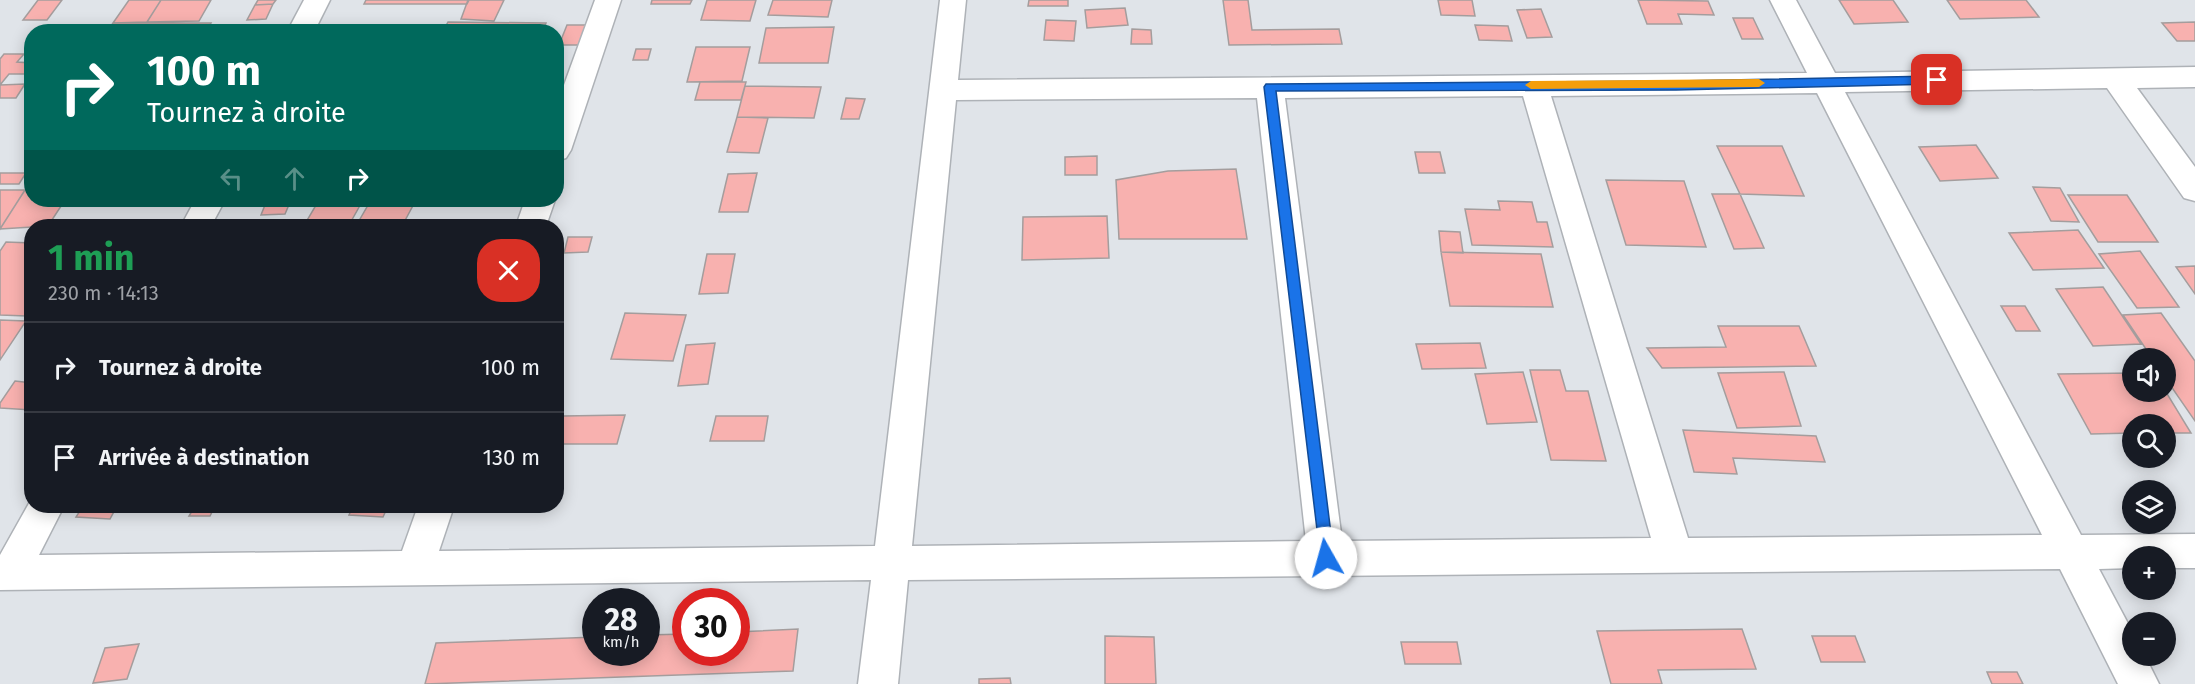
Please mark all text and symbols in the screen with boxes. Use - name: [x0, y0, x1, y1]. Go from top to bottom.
- text: 100 m: [147, 46, 261, 96]
- icon: right: [48, 48, 126, 126]
- pin: [1911, 54, 1962, 105]
- icon: arrive: [1920, 63, 1953, 96]
- text: Tournez à droite: [147, 97, 346, 129]
- icon: left: [215, 162, 248, 195]
- icon: ahead: [278, 162, 311, 195]
- icon: right: [341, 162, 374, 195]
- text: 1 min: [48, 236, 135, 280]
- button: close: [477, 239, 540, 302]
- text: 230 m · 14:13: [48, 281, 159, 305]
- map controls: [2122, 348, 2176, 666]
- button: sound: [2122, 348, 2176, 402]
- icon: right: [48, 351, 81, 384]
- text: Tournez à droite: [99, 354, 262, 381]
- text: 100 m: [481, 354, 540, 381]
- button: search: [2122, 414, 2176, 468]
- icon: arrive: [48, 441, 81, 474]
- text: Arrivée à destination: [99, 444, 309, 471]
- text: 130 m: [483, 444, 540, 471]
- button: layers: [2122, 480, 2176, 534]
- position arrow: [1294, 526, 1358, 590]
- button: +: [2122, 546, 2176, 600]
- speed limit sign: 30: [672, 588, 750, 666]
- text: 28: [605, 602, 637, 638]
- button: −: [2122, 612, 2176, 666]
- text: km/h: [602, 633, 640, 651]

